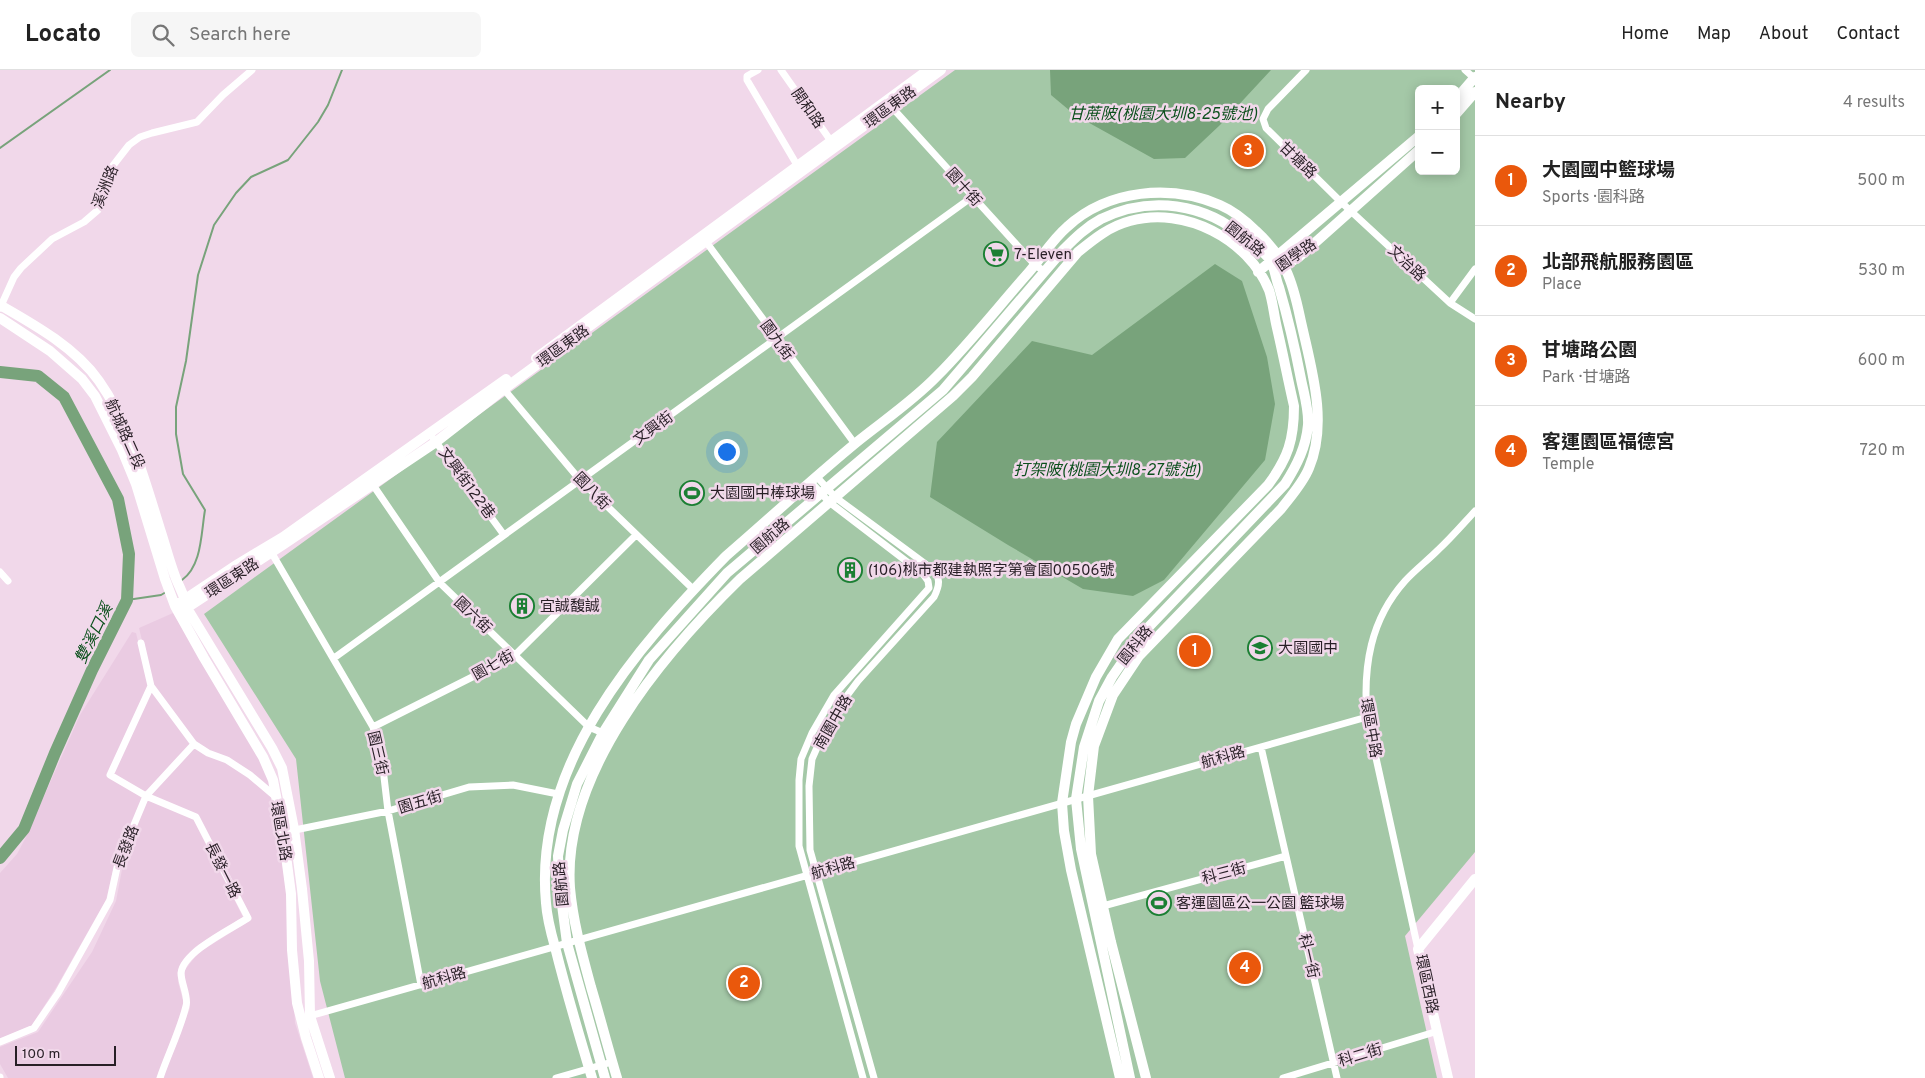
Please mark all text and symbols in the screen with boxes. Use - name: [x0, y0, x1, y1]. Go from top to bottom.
- search box: [131, 12, 481, 57]
- text: Locato: [25, 20, 101, 50]
- icon: search: [149, 21, 177, 49]
- text: Search here: [189, 23, 291, 47]
- text: Home: [1621, 23, 1669, 46]
- text: Map: [1697, 23, 1731, 46]
- text: About: [1759, 23, 1808, 46]
- text: Contact: [1836, 23, 1900, 46]
- street label: 環區東路: [861, 83, 921, 134]
- street label: 開和路: [786, 85, 827, 133]
- map controls: [1415, 85, 1460, 175]
- button: +: [1415, 85, 1460, 130]
- text: Nearby: [1495, 89, 1566, 116]
- text: 4 results: [1843, 93, 1905, 113]
- water label: 甘蔗陂(桃園大圳8-25號池): [1069, 105, 1258, 125]
- button: −: [1415, 130, 1460, 175]
- pin: 3: [1232, 132, 1264, 170]
- street label: 甘塘路: [1274, 138, 1320, 184]
- text: 大園國中籃球場: [1542, 159, 1675, 183]
- street label: 溪洲路: [88, 163, 124, 212]
- street label: 園十街: [941, 165, 985, 211]
- text: 1: [1508, 171, 1514, 191]
- text: 500 m: [1857, 171, 1905, 191]
- text: Sports · 園科路: [1542, 188, 1645, 208]
- street label: 園航路: [1221, 219, 1268, 262]
- street label: 園學路: [1273, 236, 1321, 277]
- supermarket icon: 7-Eleven: [983, 241, 1009, 267]
- street label: 文治路: [1383, 242, 1429, 286]
- place label: 7-Eleven: [1014, 246, 1072, 265]
- text: 北部飛航服務園區: [1542, 251, 1694, 275]
- text: 2: [1506, 261, 1516, 281]
- text: 530 m: [1858, 261, 1905, 281]
- text: Place: [1542, 275, 1582, 295]
- street label: 園九街: [755, 317, 797, 365]
- street label: 環區東路: [534, 322, 594, 373]
- text: 甘塘路公園: [1542, 339, 1637, 363]
- text: 3: [1506, 351, 1516, 371]
- text: 600 m: [1858, 351, 1905, 371]
- text: Park · 甘塘路: [1542, 368, 1631, 388]
- street label: 航城路二段: [100, 396, 148, 473]
- street label: 文興街: [630, 408, 678, 450]
- text: 客運園區福德宮: [1542, 431, 1675, 455]
- your location: [714, 439, 740, 465]
- text: 4: [1506, 441, 1516, 461]
- text: 720 m: [1860, 441, 1905, 461]
- street label: 文興街122巷: [433, 444, 498, 523]
- text: Temple: [1542, 455, 1594, 475]
- water label: 打架陂(桃園大圳8-27號池): [1013, 461, 1201, 481]
- street label: 園八街: [568, 469, 613, 515]
- sports icon: 大園國中棒球場: [679, 480, 705, 506]
- place label: 大園國中棒球場: [710, 485, 815, 504]
- street label: 園航路: [748, 515, 794, 559]
- street label: 環區東路: [202, 555, 263, 604]
- building icon: (106)桃市都建執照字第會園00506號: [837, 557, 863, 583]
- place label: (106)桃市都建執照字第會園00506號: [868, 562, 1114, 581]
- building icon: 宜誠馥誠: [509, 593, 535, 619]
- street label: 園六街: [449, 594, 495, 639]
- place label: 宜誠馥誠: [540, 598, 600, 617]
- water label: 雙溪口溪: [72, 599, 119, 667]
- street label: 園科路: [1115, 622, 1158, 669]
- pin: 1: [1179, 632, 1211, 670]
- school or university icon: 大園國中: [1247, 635, 1273, 661]
- place label: 大園國中: [1278, 640, 1338, 659]
- street label: 園七街: [469, 647, 518, 686]
- street label: 南園中路: [811, 692, 858, 753]
- street label: 環區中路: [1355, 697, 1384, 759]
- street label: 園三街: [362, 729, 391, 777]
- street label: 航科路: [1199, 743, 1248, 774]
- street label: 園五街: [396, 788, 445, 819]
- street label: 環區北路: [265, 800, 295, 862]
- street label: 長發路: [110, 823, 144, 872]
- street label: 長發一路: [200, 840, 244, 902]
- street label: 航科路: [809, 854, 858, 885]
- street label: 科三街: [1200, 859, 1249, 889]
- street label: 園航路: [551, 861, 574, 907]
- sports icon: 客運園區公一公園 籃球場: [1146, 890, 1172, 916]
- place label: 客運園區公一公園 籃球場: [1176, 895, 1345, 914]
- street label: 科一街: [1293, 932, 1322, 980]
- pin: 4: [1229, 949, 1261, 987]
- street label: 環區西路: [1410, 953, 1441, 1016]
- street label: 航科路: [420, 964, 469, 995]
- pin: 2: [728, 964, 760, 1002]
- street label: 科二街: [1336, 1041, 1385, 1072]
- scale bar: [15, 1043, 116, 1066]
- text: 100 m: [22, 1046, 60, 1063]

